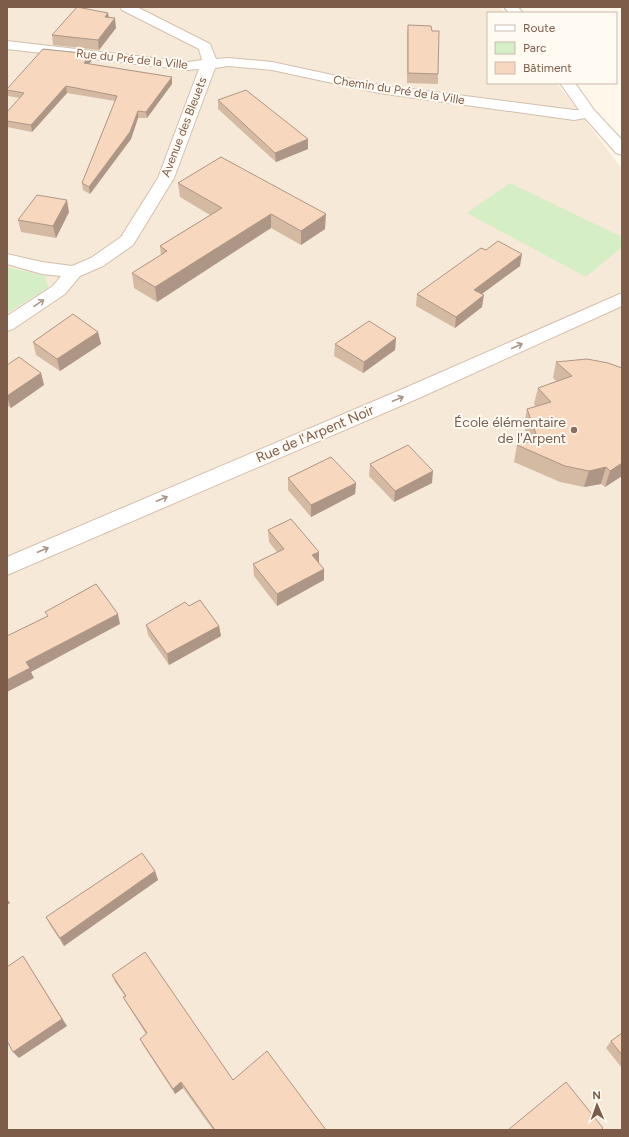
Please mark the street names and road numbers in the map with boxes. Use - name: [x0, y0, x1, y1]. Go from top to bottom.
- street label: Rue du Pré de la Ville: [76, 46, 189, 72]
- street label: Chemin du Pré de la Ville: [332, 73, 466, 107]
- street label: Avenue des Bleuets: [159, 75, 210, 179]
- street label: Rue de l'Arpent Noir: [253, 401, 377, 467]

